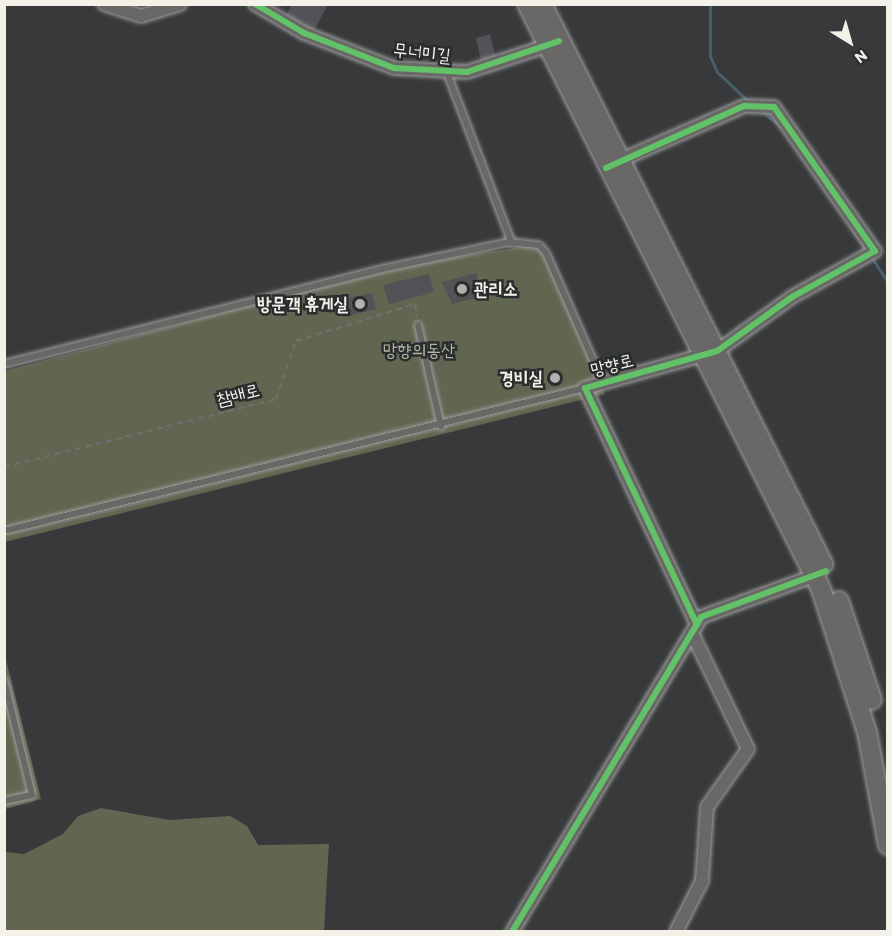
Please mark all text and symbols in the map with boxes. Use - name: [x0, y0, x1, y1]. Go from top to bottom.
- north arrow: [820, 12, 880, 72]
- street label: 무너미길: [392, 39, 452, 67]
- text: N: [851, 46, 871, 68]
- place label: 관리소: [474, 278, 517, 300]
- marker: 관리소: [455, 282, 469, 296]
- place label: 방문객 휴게실: [257, 293, 348, 315]
- marker: 방문객 휴게실: [353, 297, 367, 311]
- park label: 망향의동산: [383, 339, 455, 361]
- street label: 망향로: [588, 349, 636, 381]
- place label: 경비실: [500, 367, 543, 389]
- marker: 경비실: [548, 371, 562, 385]
- street label: 참배로: [214, 379, 262, 411]

